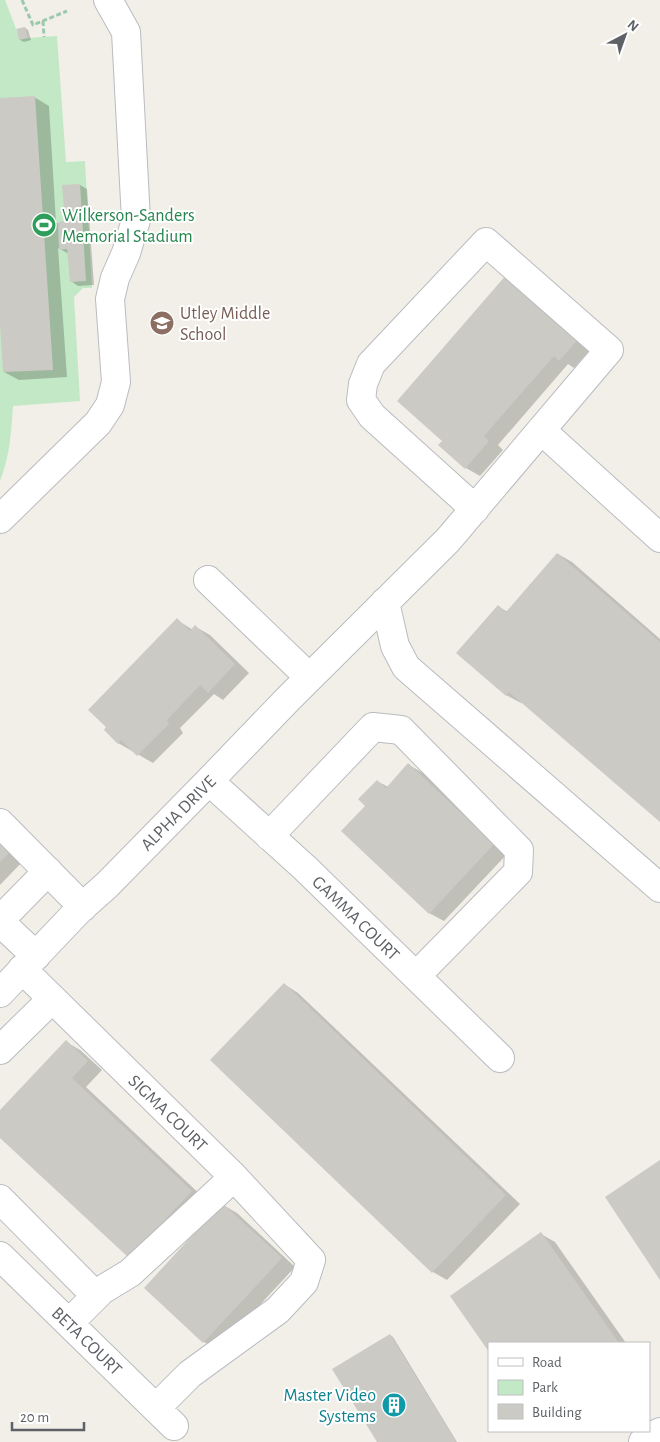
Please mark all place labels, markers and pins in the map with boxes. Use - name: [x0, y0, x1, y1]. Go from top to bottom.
- place label: Wilkerson-Sanders Memorial Stadium: [62, 207, 195, 246]
- sports icon: Wilkerson-Sanders Memorial Stadium: [31, 212, 57, 238]
- place label: Utley Middle School: [180, 305, 270, 344]
- school or university icon: Utley Middle School: [149, 310, 175, 336]
- place label: Master Video Systems: [283, 1387, 376, 1426]
- building icon: Master Video Systems: [381, 1392, 407, 1418]

